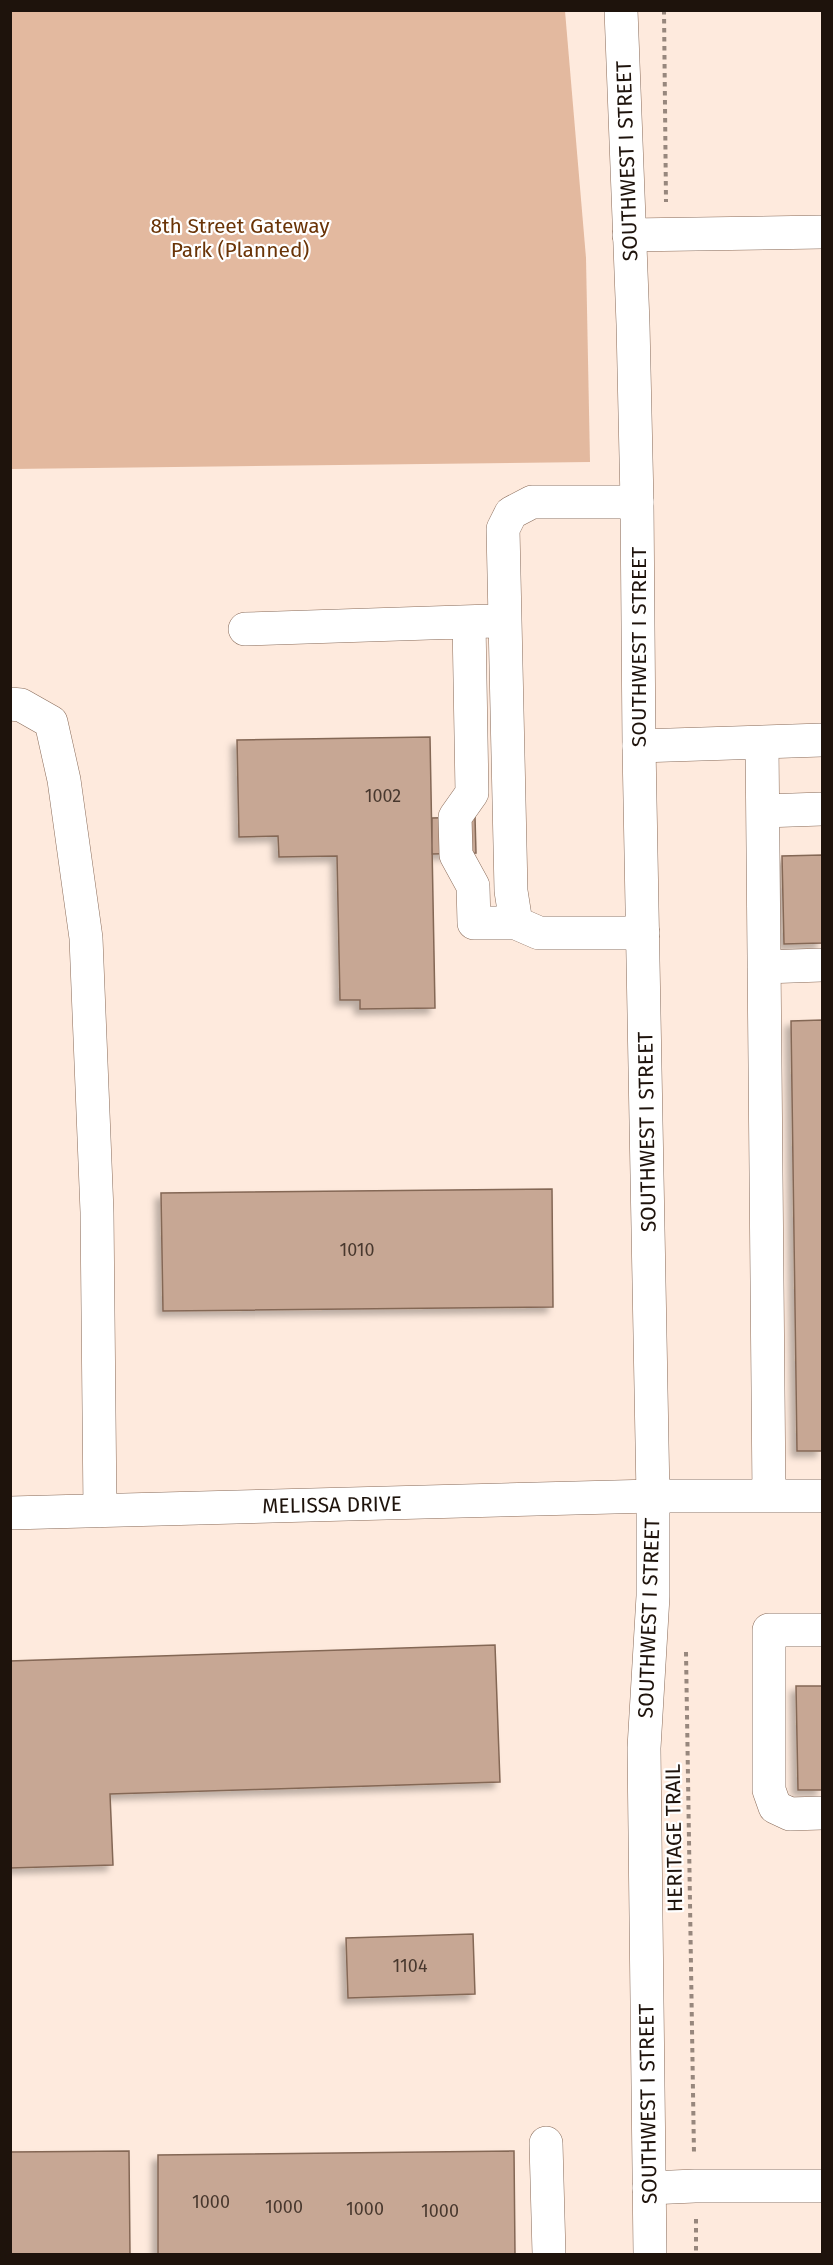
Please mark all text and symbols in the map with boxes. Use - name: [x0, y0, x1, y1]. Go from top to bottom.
- street label: SOUTHWEST I STREET: [611, 60, 643, 262]
- park label: 8th Street Gateway Park (Planned): [150, 213, 330, 263]
- street label: SOUTHWEST I STREET: [626, 547, 652, 747]
- house number: 1002: [365, 785, 401, 807]
- street label: SOUTHWEST I STREET: [632, 1031, 662, 1232]
- house number: 1010: [339, 1239, 375, 1261]
- street label: MELISSA DRIVE: [262, 1491, 402, 1519]
- street label: SOUTHWEST I STREET: [633, 1517, 665, 1719]
- street label: HERITAGE TRAIL: [660, 1763, 688, 1912]
- house number: 1104: [393, 1955, 428, 1977]
- street label: SOUTHWEST I STREET: [633, 2003, 663, 2204]
- house number: 1000: [192, 2191, 230, 2213]
- house number: 1000: [265, 2196, 303, 2218]
- house number: 1000: [346, 2198, 384, 2220]
- house number: 1000: [421, 2200, 459, 2222]

